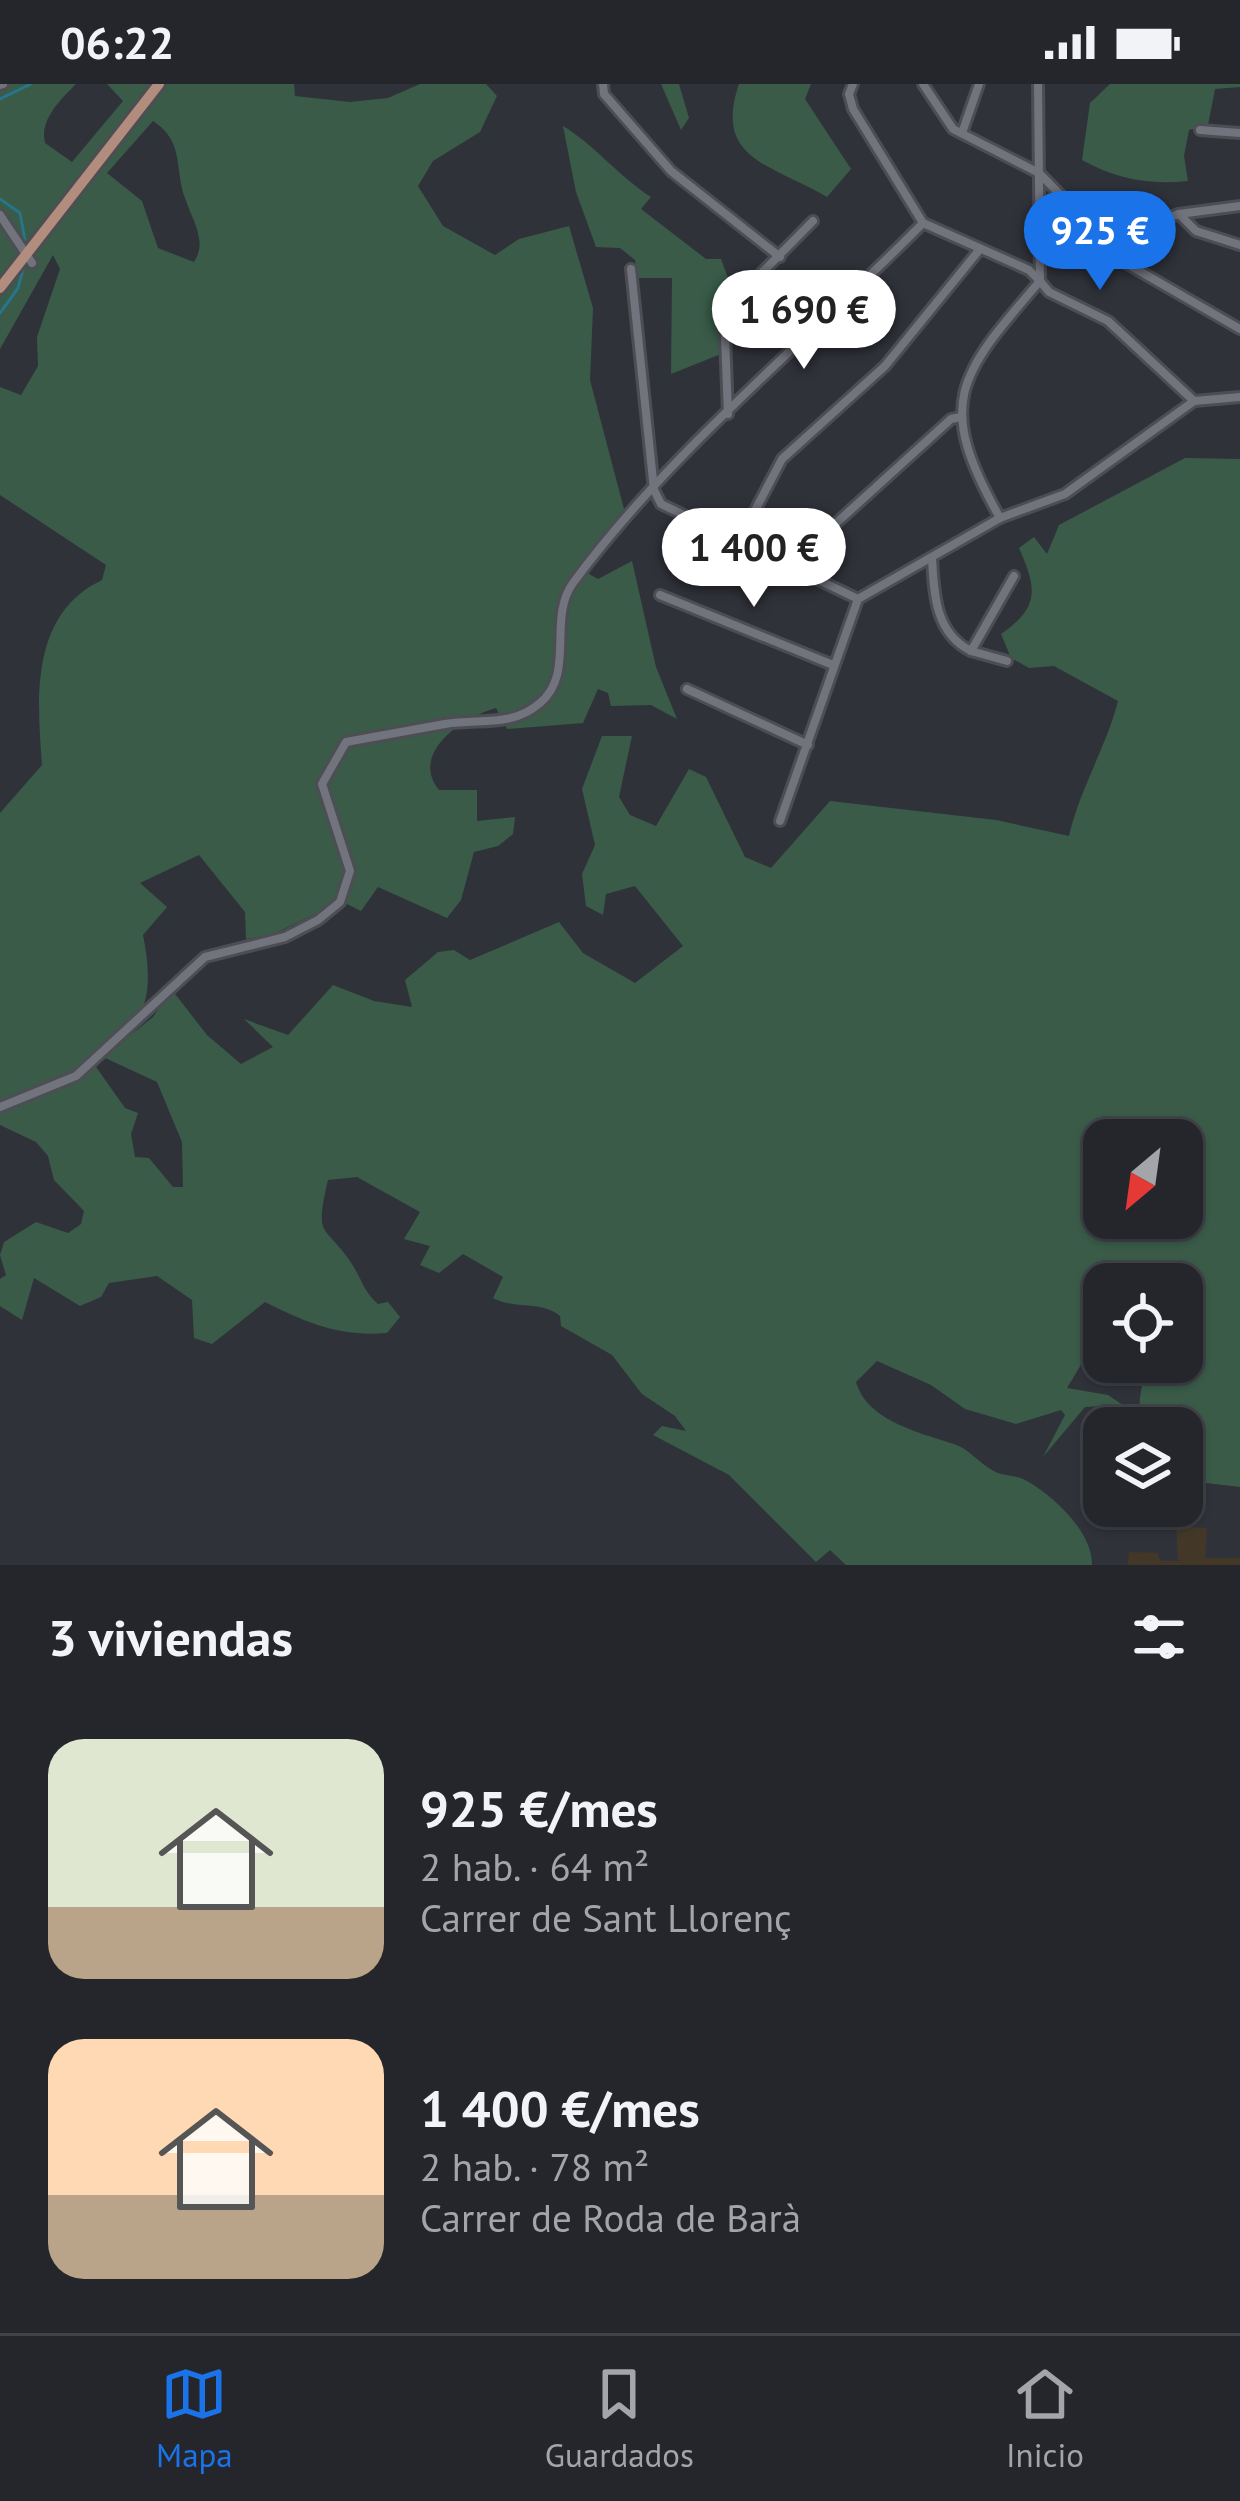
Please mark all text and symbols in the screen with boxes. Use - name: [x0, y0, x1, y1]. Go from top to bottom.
- text: 06:22: [60, 13, 174, 71]
- pin: 925 €: [1016, 191, 1184, 293]
- text: 925 €: [1051, 204, 1149, 255]
- pin: 1 690 €: [693, 270, 915, 372]
- text: 1 690 €: [739, 283, 869, 334]
- pin: 1 400 €: [643, 508, 865, 610]
- text: 1 400 €: [689, 521, 819, 572]
- north arrow: [1083, 1119, 1203, 1239]
- map controls: [1083, 1119, 1203, 1527]
- button: locate: [1083, 1263, 1203, 1383]
- button: layers: [1083, 1407, 1203, 1527]
- text: 3 viviendas: [48, 1604, 293, 1670]
- icon: filters: [1126, 1604, 1192, 1670]
- text: 925 €/mes: [420, 1775, 658, 1841]
- icon: home: [144, 1787, 288, 1931]
- text: 2 hab. · 64 m²: [420, 1841, 649, 1892]
- text: Carrer de Sant Llorenç: [420, 1892, 792, 1943]
- text: 1 400 €/mes: [420, 2075, 700, 2141]
- icon: home: [144, 2087, 288, 2231]
- text: 2 hab. · 78 m²: [420, 2141, 649, 2192]
- text: Carrer de Roda de Barà: [420, 2192, 801, 2243]
- tab: Mapa: [156, 2361, 233, 2476]
- tab: Guardados: [545, 2361, 694, 2476]
- tab: Inicio: [1006, 2361, 1084, 2476]

